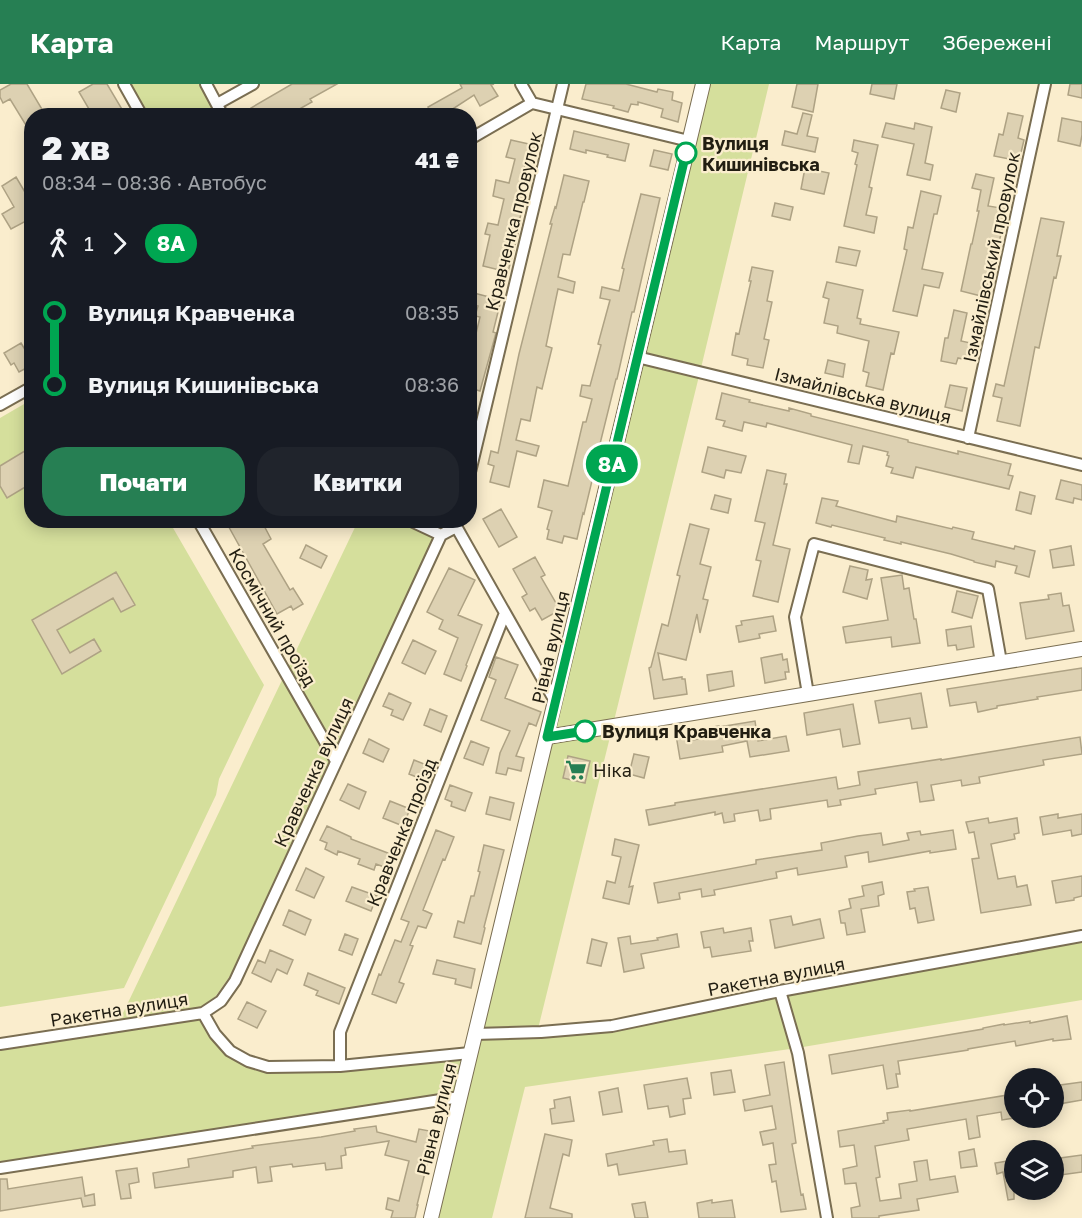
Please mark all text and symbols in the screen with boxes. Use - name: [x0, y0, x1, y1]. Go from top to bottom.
- text: Карта: [30, 26, 114, 59]
- text: Карта: [721, 29, 781, 55]
- text: Маршрут: [814, 29, 909, 55]
- text: Збережені: [942, 29, 1052, 55]
- text: 2 хв: [42, 128, 110, 167]
- street label: Кравченка провулок: [480, 129, 546, 313]
- place label: Вулиця Кишинівська: [702, 132, 820, 175]
- marker: Вулиця Кишинівська: [675, 142, 697, 164]
- text: 41 ₴: [415, 146, 459, 173]
- street label: Ізмайлівський провулок: [958, 150, 1024, 364]
- text: 08:34 – 08:36 · Автобус: [42, 170, 267, 194]
- icon: walk: [42, 227, 75, 260]
- icon: forward: [103, 227, 136, 260]
- text: 8А: [157, 230, 185, 256]
- text: 1: [84, 231, 94, 255]
- text: Вулиця Кравченка: [88, 299, 295, 326]
- text: 08:35: [405, 300, 459, 324]
- street label: Ізмайлівська вулиця: [772, 362, 954, 428]
- text: Вулиця Кишинівська: [88, 371, 319, 398]
- text: 08:36: [405, 372, 459, 396]
- line badge: 8А: [585, 444, 639, 484]
- button: Почати: [42, 447, 245, 516]
- button: Квитки: [257, 447, 459, 516]
- text: 8А: [598, 451, 626, 477]
- street label: Космічний проїзд: [224, 544, 322, 690]
- street label: Рівна вулиця: [526, 588, 574, 706]
- street label: Кравченка вулиця: [269, 694, 357, 850]
- marker: Вулиця Кравченка: [574, 720, 596, 742]
- place label: Вулиця Кравченка: [602, 720, 771, 742]
- street label: Кравченка проїзд: [361, 754, 441, 909]
- supermarket icon: Ніка: [564, 758, 588, 782]
- place label: Ніка: [593, 759, 632, 781]
- street label: Ракетна вулиця: [706, 952, 846, 1000]
- street label: Ракетна вулиця: [48, 987, 190, 1031]
- street label: Рівна вулиця: [411, 1061, 461, 1177]
- map controls: [1004, 1068, 1064, 1200]
- button: locate: [1004, 1068, 1064, 1128]
- button: layers: [1004, 1140, 1064, 1200]

